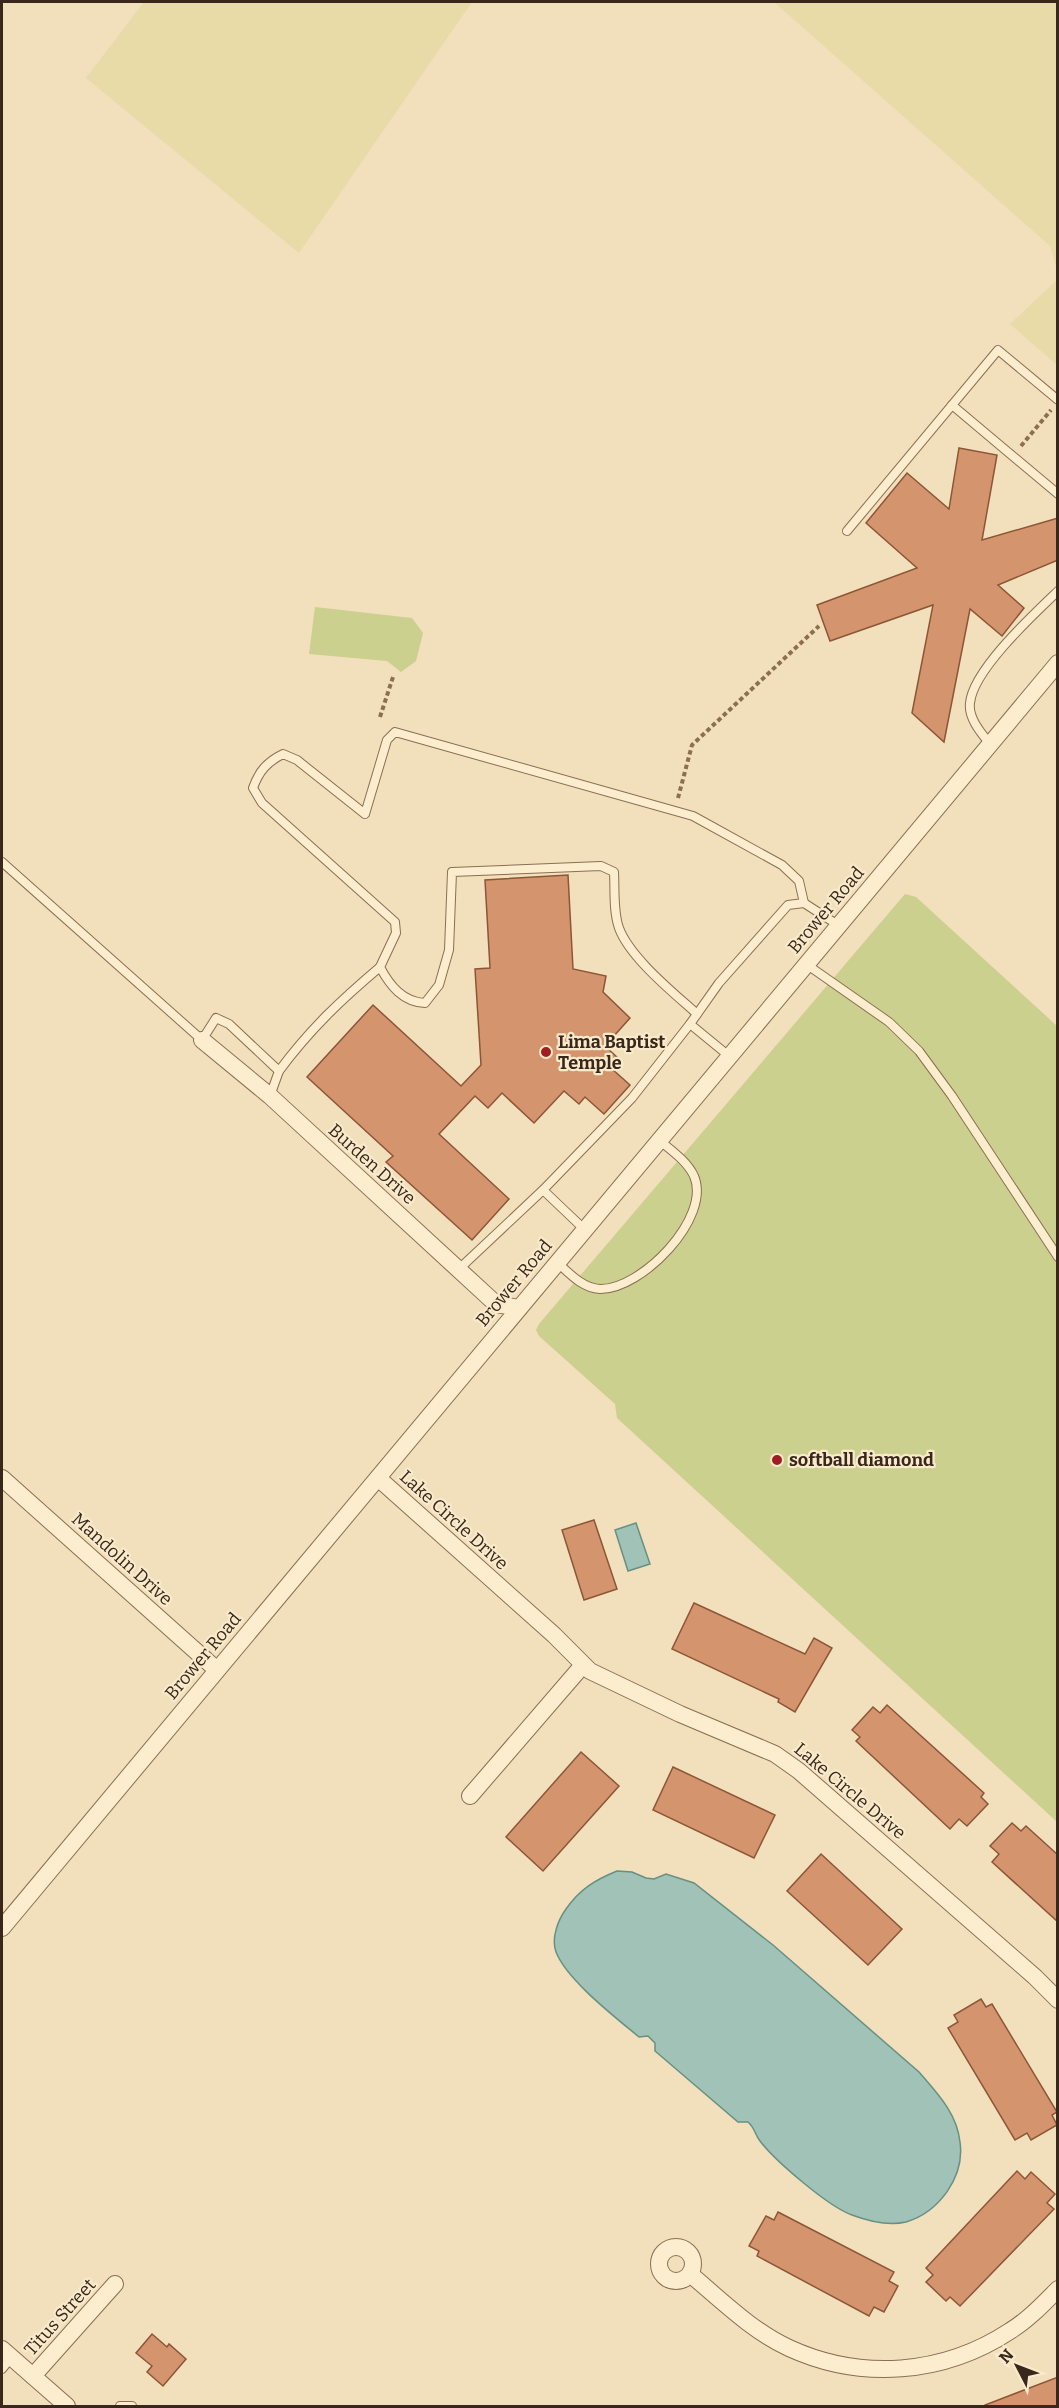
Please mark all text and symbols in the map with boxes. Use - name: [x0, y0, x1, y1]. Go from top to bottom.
- street label: Brower Road: [783, 862, 869, 958]
- place label: Lima Baptist Temple: [558, 1031, 665, 1074]
- marker: Lima Baptist Temple: [539, 1045, 553, 1059]
- street label: Burden Drive: [324, 1119, 420, 1209]
- street label: Brower Road: [471, 1235, 557, 1331]
- place label: softball diamond: [789, 1449, 934, 1471]
- marker: softball diamond: [770, 1453, 784, 1467]
- street label: Lake Circle Drive: [395, 1465, 513, 1575]
- street label: Mandolin Drive: [67, 1508, 177, 1610]
- street label: Brower Road: [160, 1608, 246, 1704]
- street label: Lake Circle Drive: [790, 1738, 910, 1844]
- street label: Titus Street: [20, 2274, 101, 2360]
- north arrow: [987, 2336, 1047, 2396]
- text: N: [995, 2345, 1017, 2367]

